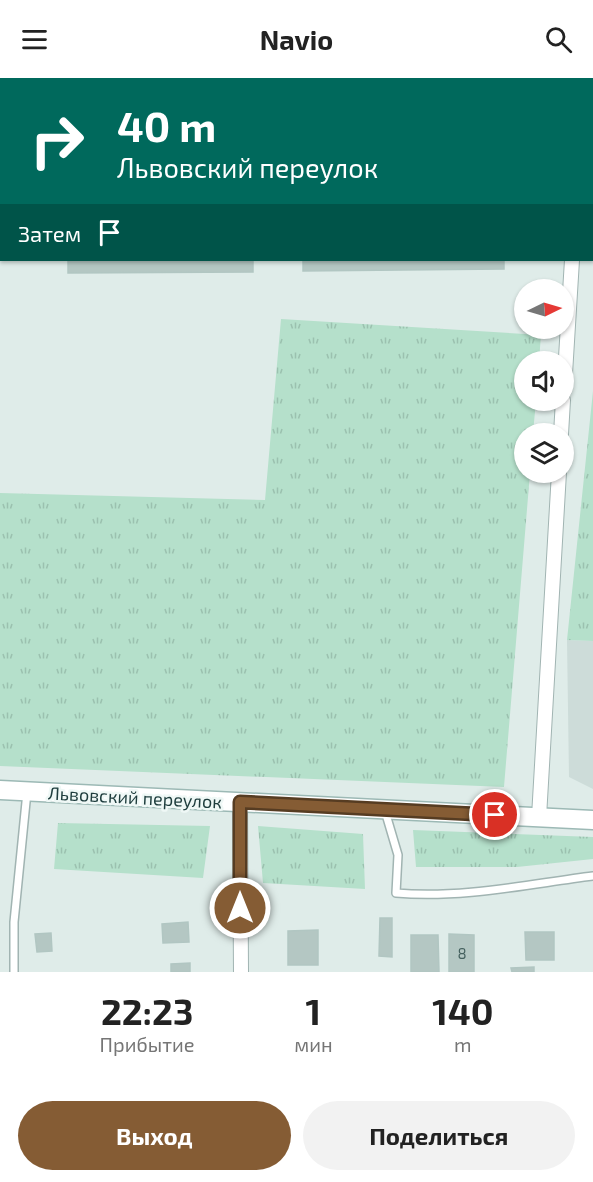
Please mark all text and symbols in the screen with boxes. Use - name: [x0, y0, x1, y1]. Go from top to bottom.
- icon: menu: [18, 23, 51, 56]
- text: Navio: [260, 23, 333, 55]
- icon: search: [542, 23, 575, 56]
- text: 40 m: [117, 100, 216, 150]
- icon: right: [18, 102, 96, 180]
- text: Львовский переулок: [117, 151, 378, 183]
- icon: arrive: [93, 216, 126, 249]
- text: Затем: [18, 220, 81, 246]
- north arrow: [514, 279, 574, 339]
- map controls: [514, 279, 574, 483]
- button: sound: [514, 351, 574, 411]
- button: layers: [514, 423, 574, 483]
- street label: Львовский переулок: [48, 781, 223, 813]
- pin: [469, 789, 520, 840]
- icon: arrive: [478, 798, 511, 831]
- position arrow: [208, 876, 272, 940]
- house number: 8: [457, 944, 467, 962]
- text: 22:23: [101, 989, 193, 1032]
- text: 1: [306, 989, 321, 1032]
- text: 140: [432, 989, 493, 1032]
- text: Прибытие: [100, 1032, 195, 1056]
- text: мин: [294, 1032, 333, 1056]
- text: m: [454, 1032, 472, 1056]
- button: Выход: [18, 1101, 291, 1170]
- button: Поделиться: [303, 1101, 575, 1170]

